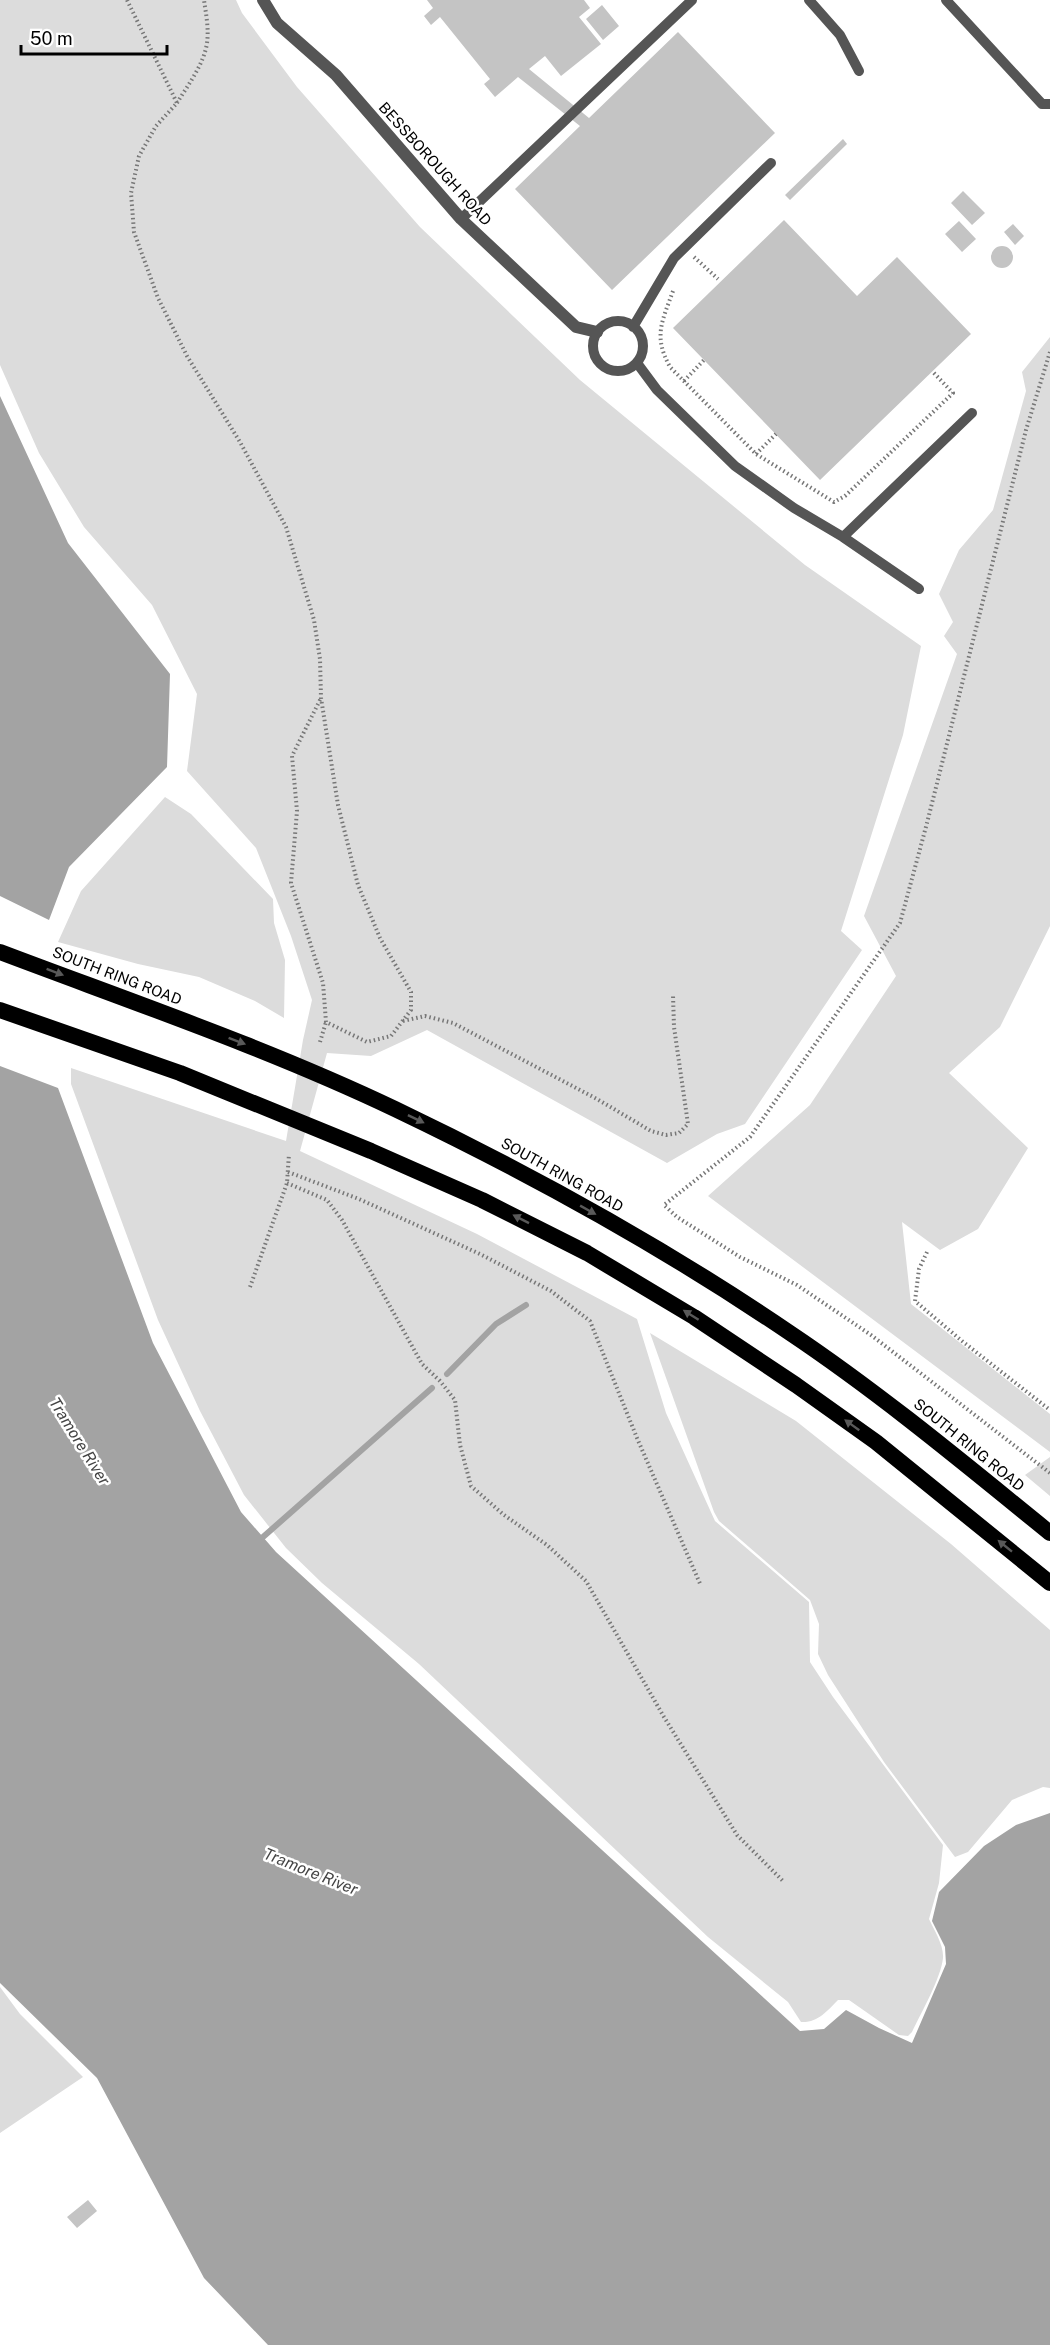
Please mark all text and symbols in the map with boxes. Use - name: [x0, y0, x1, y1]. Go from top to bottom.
- scale bar: [21, 18, 166, 56]
- text: 50 m: [30, 28, 73, 49]
- street label: BESSBOROUGH ROAD: [376, 99, 495, 229]
- street label: SOUTH RING ROAD: [50, 943, 184, 1008]
- one-way arrow: [46, 968, 64, 978]
- one-way arrow: [228, 1037, 246, 1046]
- one-way arrow: [407, 1114, 424, 1124]
- street label: SOUTH RING ROAD: [498, 1134, 626, 1215]
- one-way arrow: [580, 1205, 597, 1215]
- one-way arrow: [512, 1215, 530, 1225]
- one-way arrow: [683, 1310, 699, 1321]
- water label: Tramore River: [45, 1394, 115, 1489]
- street label: SOUTH RING ROAD: [911, 1395, 1028, 1494]
- one-way arrow: [844, 1419, 860, 1431]
- one-way arrow: [997, 1539, 1013, 1552]
- water label: Tramore River: [261, 1844, 361, 1899]

